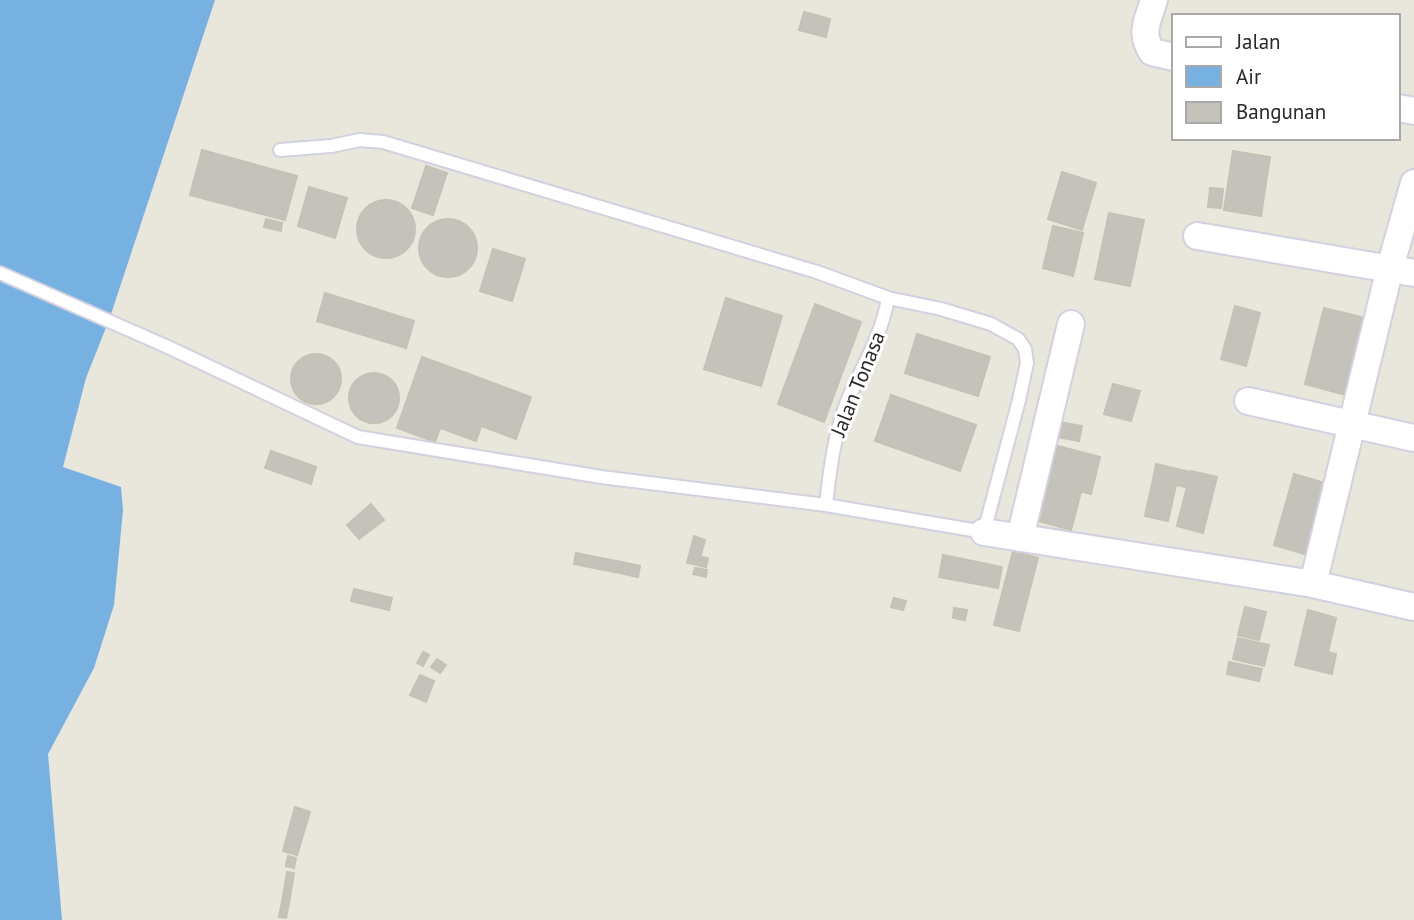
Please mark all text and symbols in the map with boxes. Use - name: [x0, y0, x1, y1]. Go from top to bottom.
- legend: [1172, 14, 1400, 140]
- text: Jalan: [1235, 28, 1281, 55]
- text: Air: [1236, 63, 1261, 90]
- text: Bangunan: [1236, 98, 1326, 125]
- street label: Jalan Tonasa: [824, 327, 891, 441]

